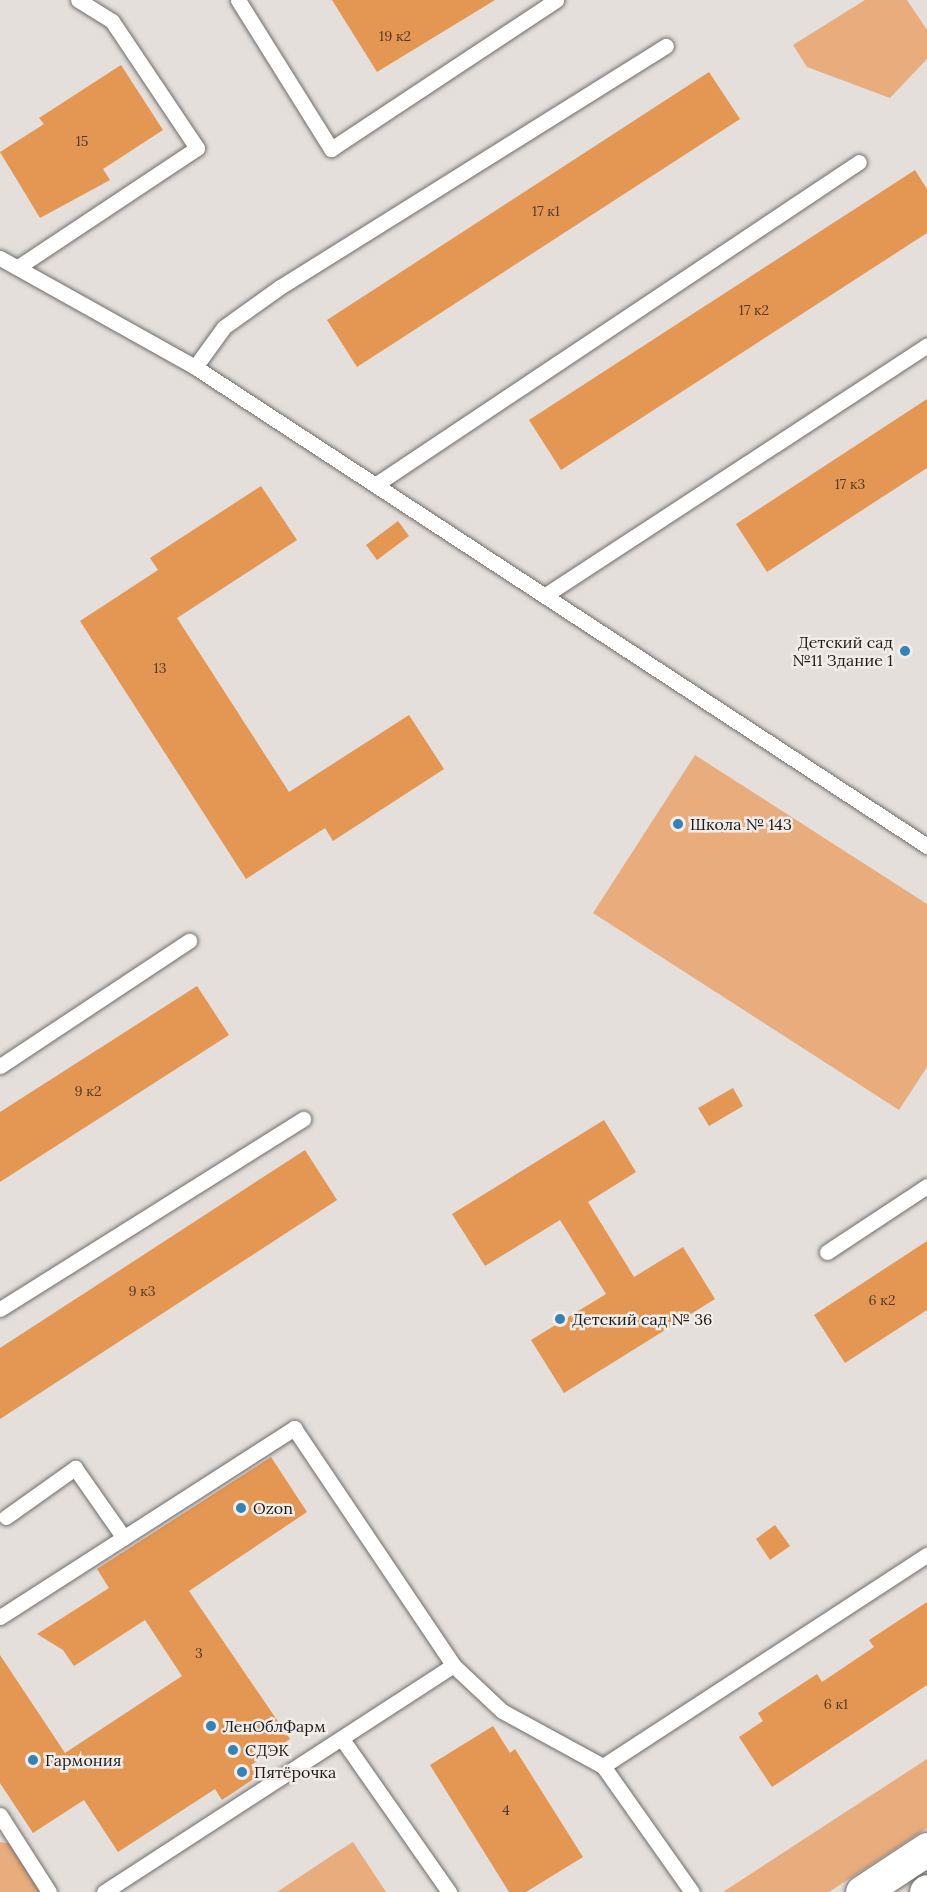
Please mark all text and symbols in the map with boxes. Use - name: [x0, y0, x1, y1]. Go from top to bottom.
- house number: 19 к2: [379, 28, 411, 44]
- house number: 15: [76, 133, 88, 149]
- house number: 17 к1: [532, 203, 560, 219]
- house number: 17 к2: [739, 302, 769, 318]
- house number: 17 к3: [835, 476, 865, 492]
- place label: Детский сад №11 Здание 1: [792, 632, 893, 670]
- marker: Детский сад №11 Здание 1: [898, 644, 912, 658]
- house number: 13: [154, 660, 166, 676]
- place label: Школа № 143: [690, 814, 792, 834]
- marker: Школа № 143: [671, 817, 685, 831]
- house number: 9 к2: [75, 1083, 101, 1099]
- house number: 9 к3: [128, 1283, 156, 1299]
- house number: 6 к2: [869, 1292, 895, 1308]
- place label: Детский сад № 36: [572, 1309, 712, 1329]
- marker: Детский сад № 36: [553, 1312, 567, 1326]
- place label: Ozon: [253, 1498, 293, 1518]
- marker: Ozon: [234, 1501, 248, 1515]
- house number: 3: [195, 1645, 203, 1661]
- house number: 6 к1: [824, 1696, 848, 1712]
- place label: ЛенОблФарм: [223, 1716, 326, 1736]
- marker: ЛенОблФарм: [204, 1719, 218, 1733]
- place label: СДЭК: [245, 1740, 289, 1760]
- marker: СДЭК: [226, 1743, 240, 1757]
- place label: Гармония: [45, 1750, 121, 1770]
- marker: Гармония: [26, 1753, 40, 1767]
- place label: Пятёрочка: [254, 1762, 336, 1782]
- marker: Пятёрочка: [235, 1765, 249, 1779]
- house number: 4: [502, 1802, 510, 1818]

